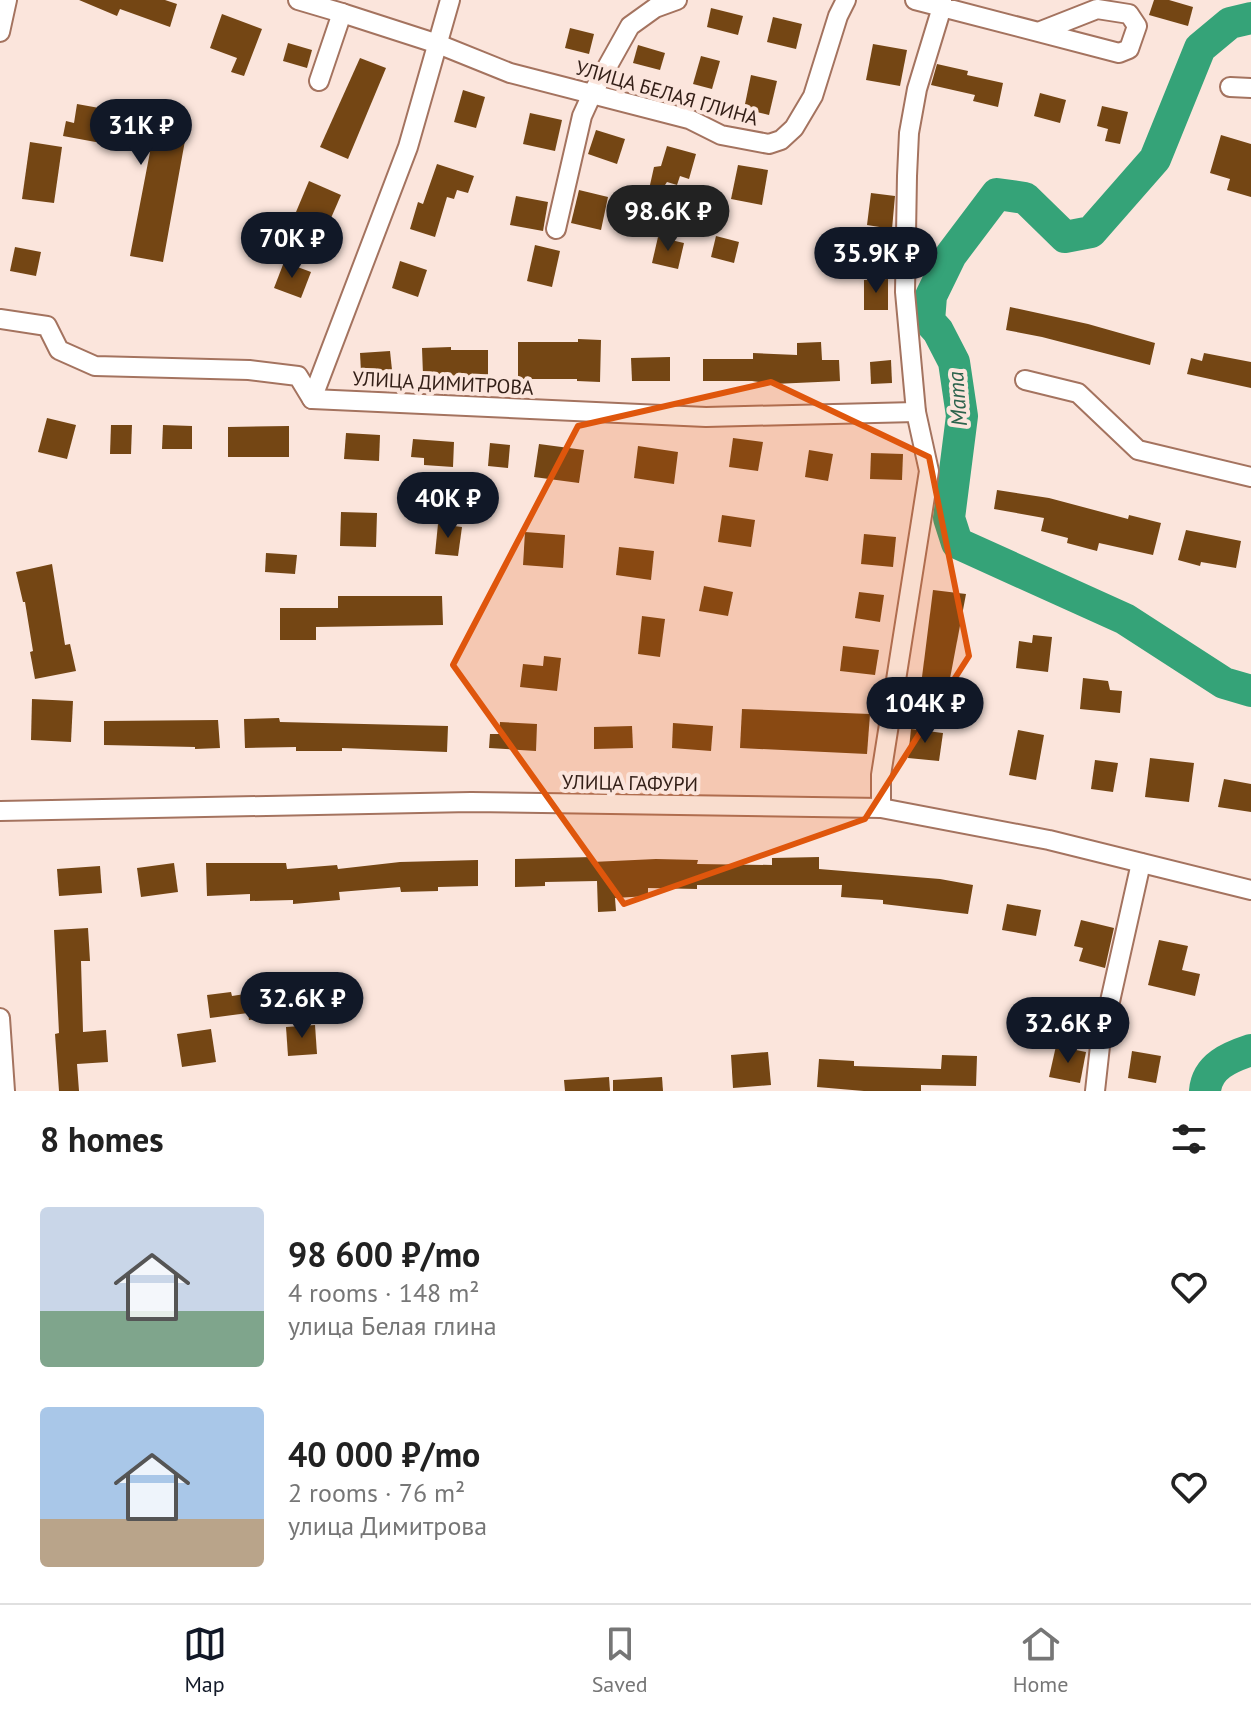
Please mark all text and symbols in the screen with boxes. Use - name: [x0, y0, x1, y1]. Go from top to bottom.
- street label: УЛИЦА БЕЛАЯ ГЛИНА: [573, 54, 762, 132]
- pin: 31K ₽: [85, 99, 197, 167]
- text: 31K ₽: [108, 108, 174, 141]
- pin: 98.6K ₽: [594, 185, 742, 253]
- text: 98.6K ₽: [624, 194, 712, 227]
- pin: 70K ₽: [236, 212, 348, 280]
- text: 70K ₽: [259, 221, 325, 254]
- pin: 35.9K ₽: [802, 227, 950, 295]
- text: 35.9K ₽: [832, 236, 920, 269]
- street label: УЛИЦА ДИМИТРОВА: [352, 365, 535, 401]
- water label: Мата: [941, 370, 973, 427]
- pin: 40K ₽: [392, 472, 504, 540]
- text: 40K ₽: [415, 481, 481, 514]
- pin: 104K ₽: [860, 677, 990, 745]
- text: 104K ₽: [885, 686, 965, 719]
- street label: УЛИЦА ГАФУРИ: [562, 769, 698, 797]
- pin: 32.6K ₽: [228, 972, 376, 1040]
- text: 32.6K ₽: [258, 981, 346, 1014]
- pin: 32.6K ₽: [994, 997, 1142, 1065]
- text: 32.6K ₽: [1024, 1006, 1112, 1039]
- text: 8 homes: [40, 1117, 164, 1161]
- icon: filters: [1167, 1117, 1211, 1161]
- text: 98 600 ₽/mo: [288, 1232, 480, 1276]
- icon: home: [104, 1239, 200, 1335]
- icon: heart: [1167, 1265, 1211, 1309]
- text: 4 rooms · 148 m²: [288, 1276, 480, 1309]
- text: улица Белая глина: [288, 1309, 497, 1342]
- text: 40 000 ₽/mo: [288, 1432, 480, 1476]
- icon: home: [104, 1439, 200, 1535]
- icon: heart: [1167, 1465, 1211, 1509]
- text: 2 rooms · 76 m²: [288, 1476, 465, 1509]
- text: улица Димитрова: [288, 1509, 487, 1542]
- tab: Map: [183, 1622, 227, 1698]
- tab: Saved: [592, 1622, 648, 1698]
- tab: Home: [1013, 1622, 1068, 1698]

